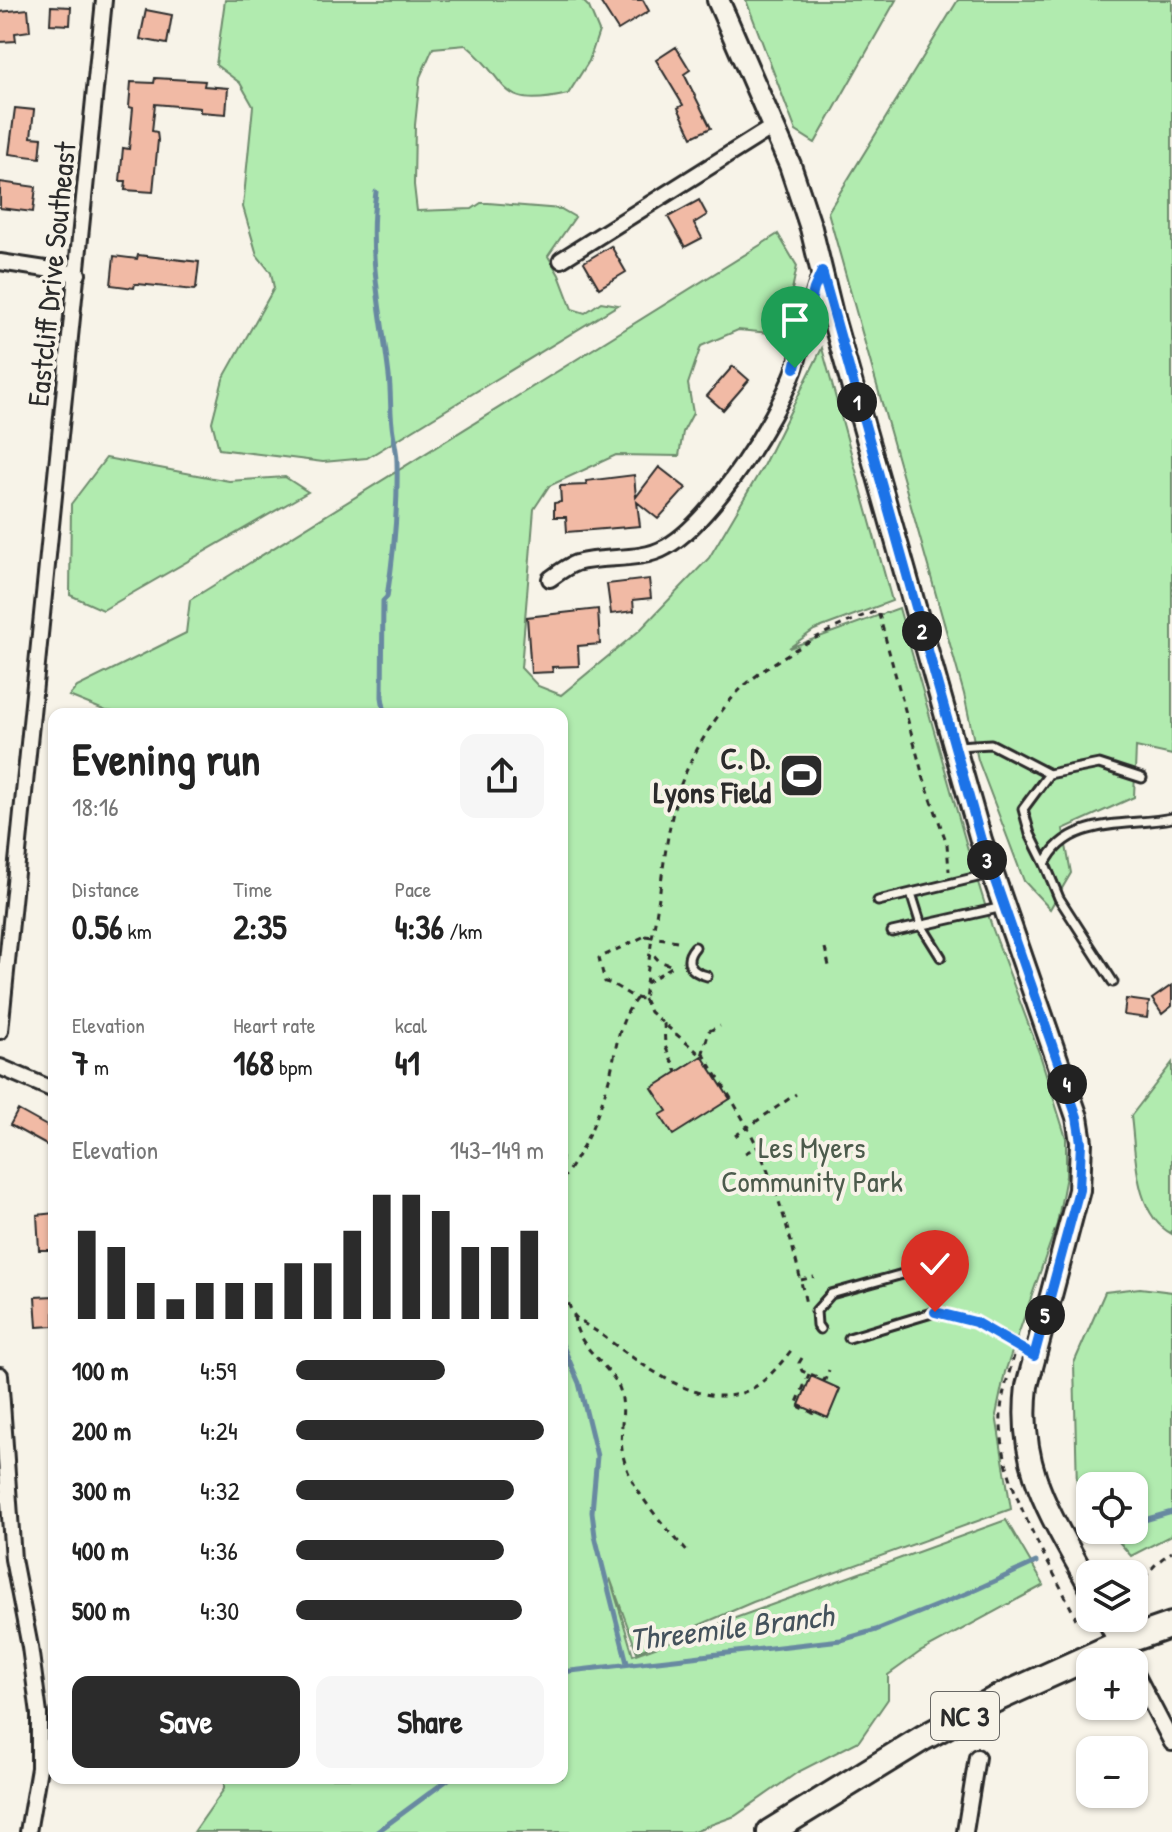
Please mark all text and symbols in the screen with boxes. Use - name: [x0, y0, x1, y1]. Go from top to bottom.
- street label: Eastcliff Drive Southeast: [17, 139, 85, 408]
- pin: [761, 286, 829, 368]
- icon: arrive: [773, 298, 817, 342]
- pin: 1: [837, 382, 877, 422]
- text: 1: [853, 387, 861, 417]
- pin: 2: [902, 611, 942, 651]
- text: 2: [917, 616, 927, 646]
- text: Evening run: [72, 729, 260, 789]
- button: share: [460, 734, 544, 818]
- place label: C. D. Lyons Field: [653, 738, 771, 813]
- sports icon: C. D. Lyons Field: [778, 751, 826, 799]
- text: 18:16: [72, 789, 119, 824]
- pin: 3: [967, 840, 1007, 880]
- text: 3: [982, 845, 992, 875]
- text: Distance: [72, 874, 139, 904]
- text: Time: [233, 874, 272, 904]
- text: Pace: [395, 874, 431, 904]
- text: 0.56: [72, 904, 122, 950]
- text: 2:35: [233, 904, 287, 950]
- text: 4:36: [395, 904, 444, 950]
- text: km: [122, 916, 152, 946]
- text: /km: [444, 916, 483, 946]
- text: Elevation: [72, 1010, 145, 1040]
- text: Heart rate: [233, 1010, 316, 1040]
- text: kcal: [395, 1010, 427, 1040]
- text: 7: [72, 1040, 89, 1086]
- text: 168: [233, 1040, 274, 1086]
- text: 41: [395, 1040, 420, 1086]
- text: m: [89, 1052, 109, 1082]
- text: bpm: [274, 1052, 312, 1082]
- pin: 4: [1047, 1064, 1087, 1104]
- text: 4: [1063, 1069, 1071, 1099]
- park label: Les Myers Community Park: [721, 1127, 903, 1201]
- text: Elevation: [72, 1132, 158, 1167]
- text: 143–149 m: [450, 1132, 544, 1167]
- pin: [901, 1230, 969, 1312]
- icon: check: [913, 1242, 957, 1286]
- pin: 5: [1025, 1295, 1065, 1335]
- text: 5: [1040, 1300, 1050, 1330]
- text: 100 m: [72, 1353, 128, 1388]
- text: 4:59: [200, 1353, 236, 1388]
- text: 200 m: [72, 1413, 131, 1448]
- text: 4:24: [200, 1413, 238, 1448]
- map controls: [1076, 1472, 1148, 1808]
- button: locate: [1076, 1472, 1148, 1544]
- text: 300 m: [72, 1473, 131, 1508]
- text: 4:32: [200, 1473, 240, 1508]
- text: 400 m: [72, 1533, 129, 1568]
- text: 4:36: [200, 1533, 238, 1568]
- button: layers: [1076, 1560, 1148, 1632]
- text: 500 m: [72, 1593, 130, 1628]
- text: 4:30: [200, 1593, 239, 1628]
- water label: Threemile Branch: [627, 1593, 838, 1661]
- button: +: [1076, 1648, 1148, 1720]
- button: Save: [72, 1676, 300, 1768]
- button: Share: [316, 1676, 544, 1768]
- road number: NC 3: [931, 1692, 999, 1740]
- button: −: [1076, 1736, 1148, 1808]

